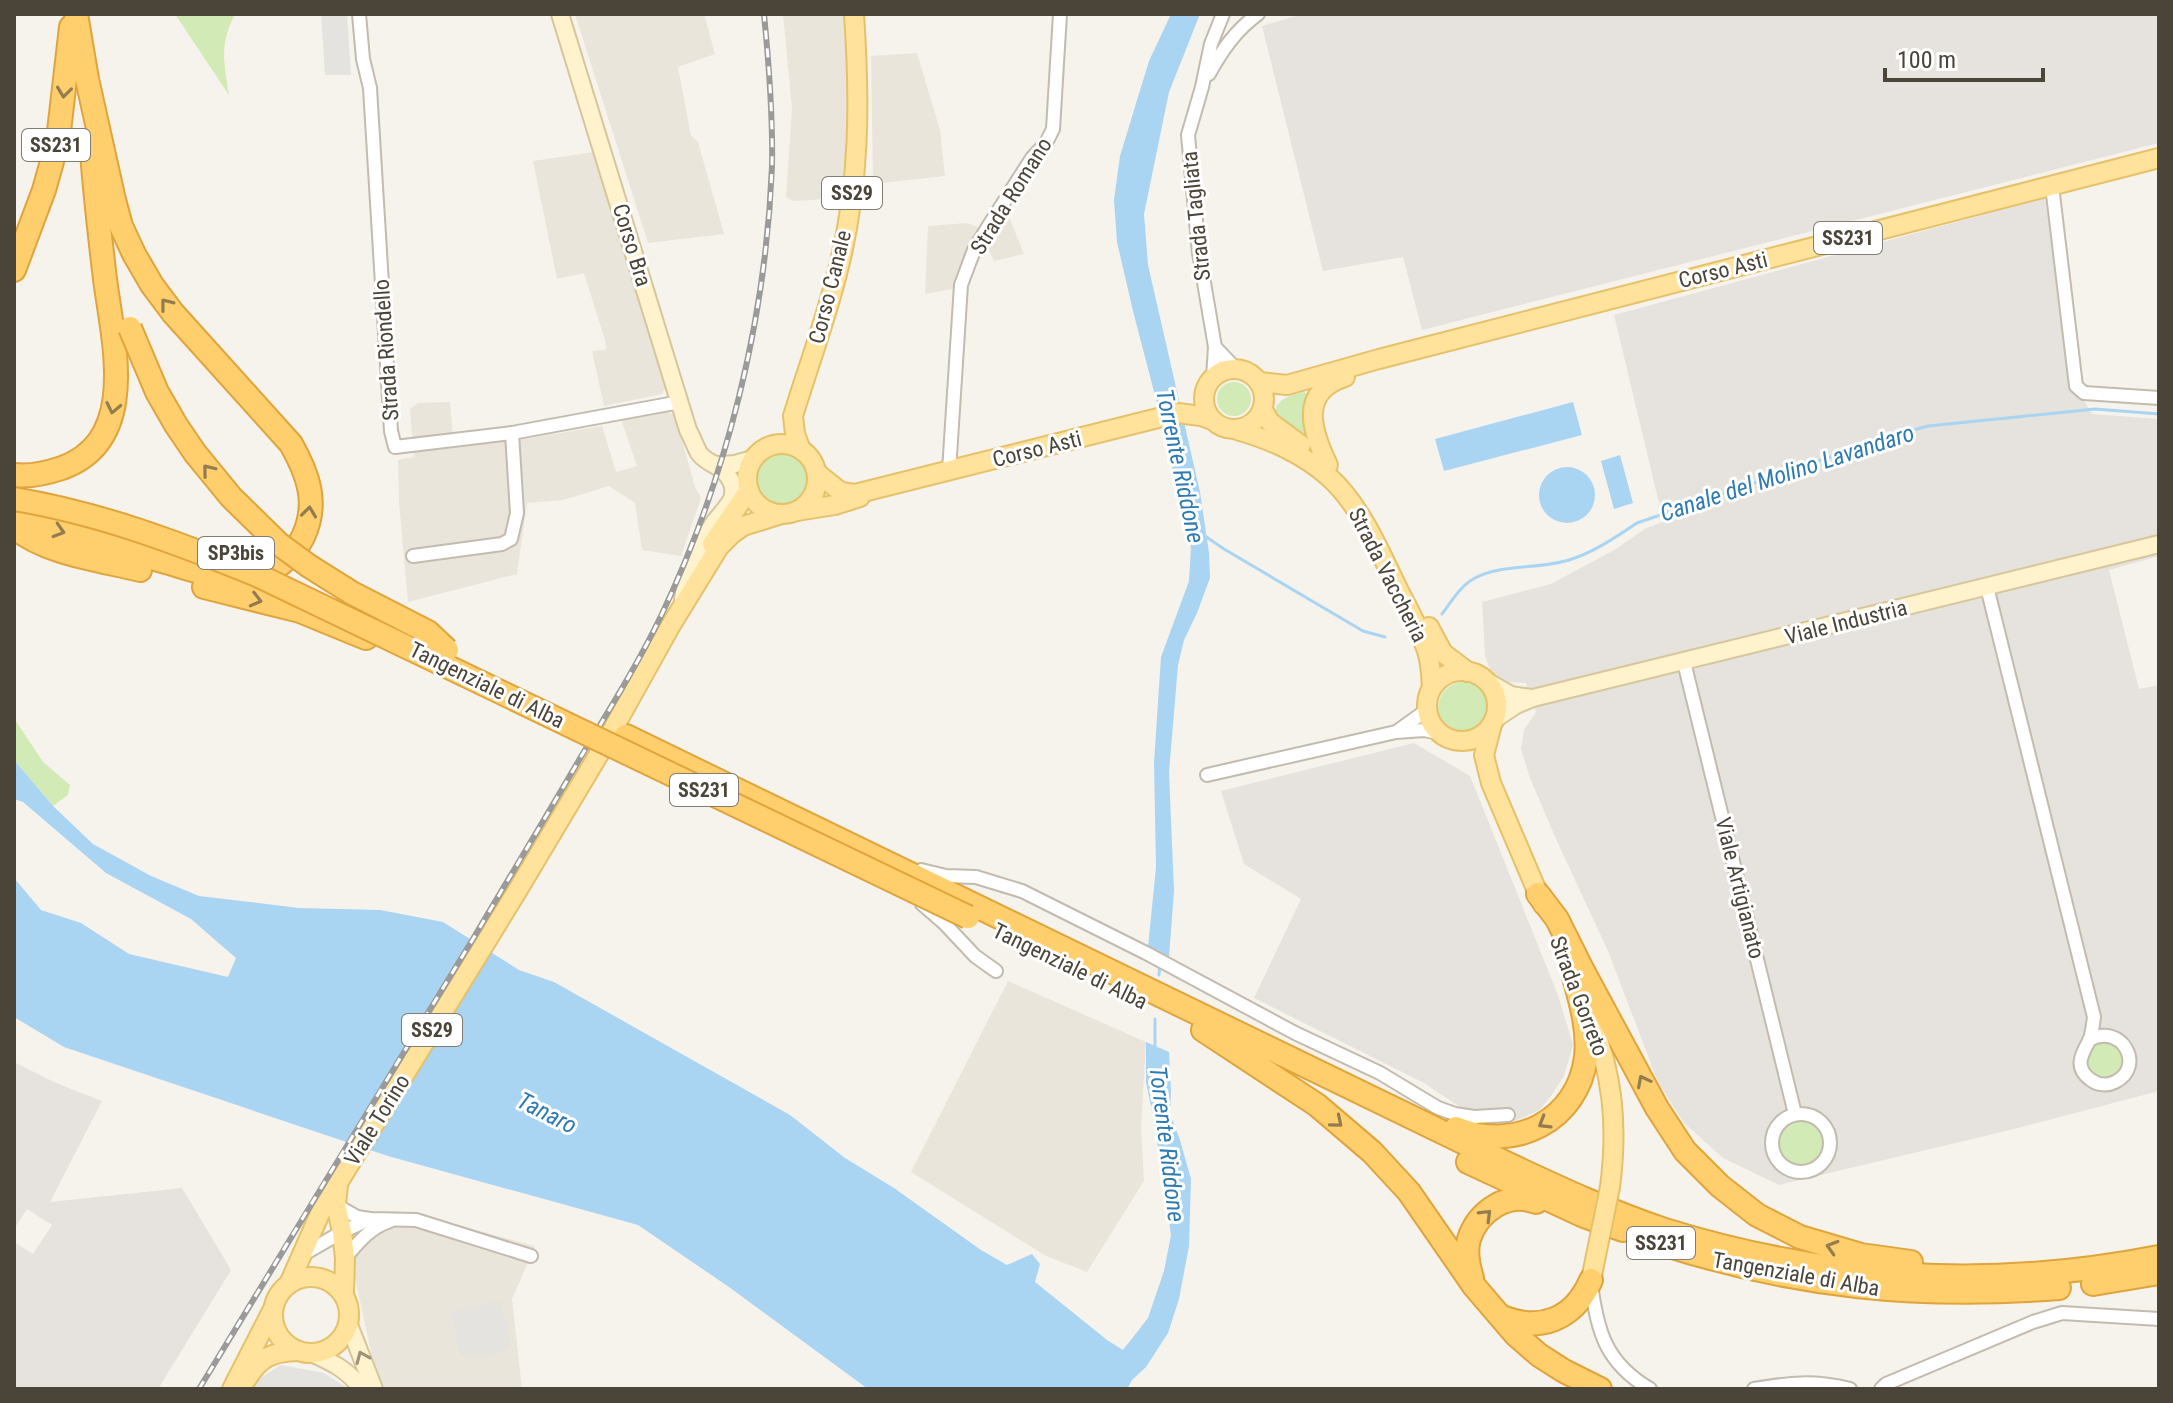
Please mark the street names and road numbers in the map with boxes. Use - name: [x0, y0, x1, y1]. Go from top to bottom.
- road number: SS231: [22, 129, 90, 161]
- street label: Strada Romano: [965, 133, 1057, 259]
- street label: Strada Tagliata: [1177, 150, 1215, 282]
- road number: SS29: [822, 177, 882, 209]
- street label: Corso Bra: [608, 201, 656, 289]
- road number: SS231: [1814, 222, 1882, 254]
- street label: Corso Canale: [804, 228, 856, 346]
- street label: Corso Asti: [1676, 247, 1770, 293]
- street label: Strada Riondello: [369, 278, 403, 422]
- street label: Corso Asti: [990, 426, 1084, 472]
- street label: Strada Vaccheria: [1343, 504, 1433, 646]
- road number: SP3bis: [198, 537, 274, 569]
- street label: Viale Industria: [1782, 595, 1910, 649]
- street label: Tangenziale di Alba: [406, 637, 568, 733]
- road number: SS231: [670, 774, 738, 806]
- street label: Viale Artigianato: [1710, 815, 1770, 961]
- street label: Tangenziale di Alba: [989, 918, 1151, 1014]
- street label: Strada Gorreto: [1545, 933, 1613, 1059]
- road number: SS29: [402, 1014, 462, 1046]
- street label: Viale Torino: [339, 1070, 415, 1170]
- road number: SS231: [1627, 1227, 1695, 1259]
- street label: Tangenziale di Alba: [1711, 1247, 1881, 1301]

